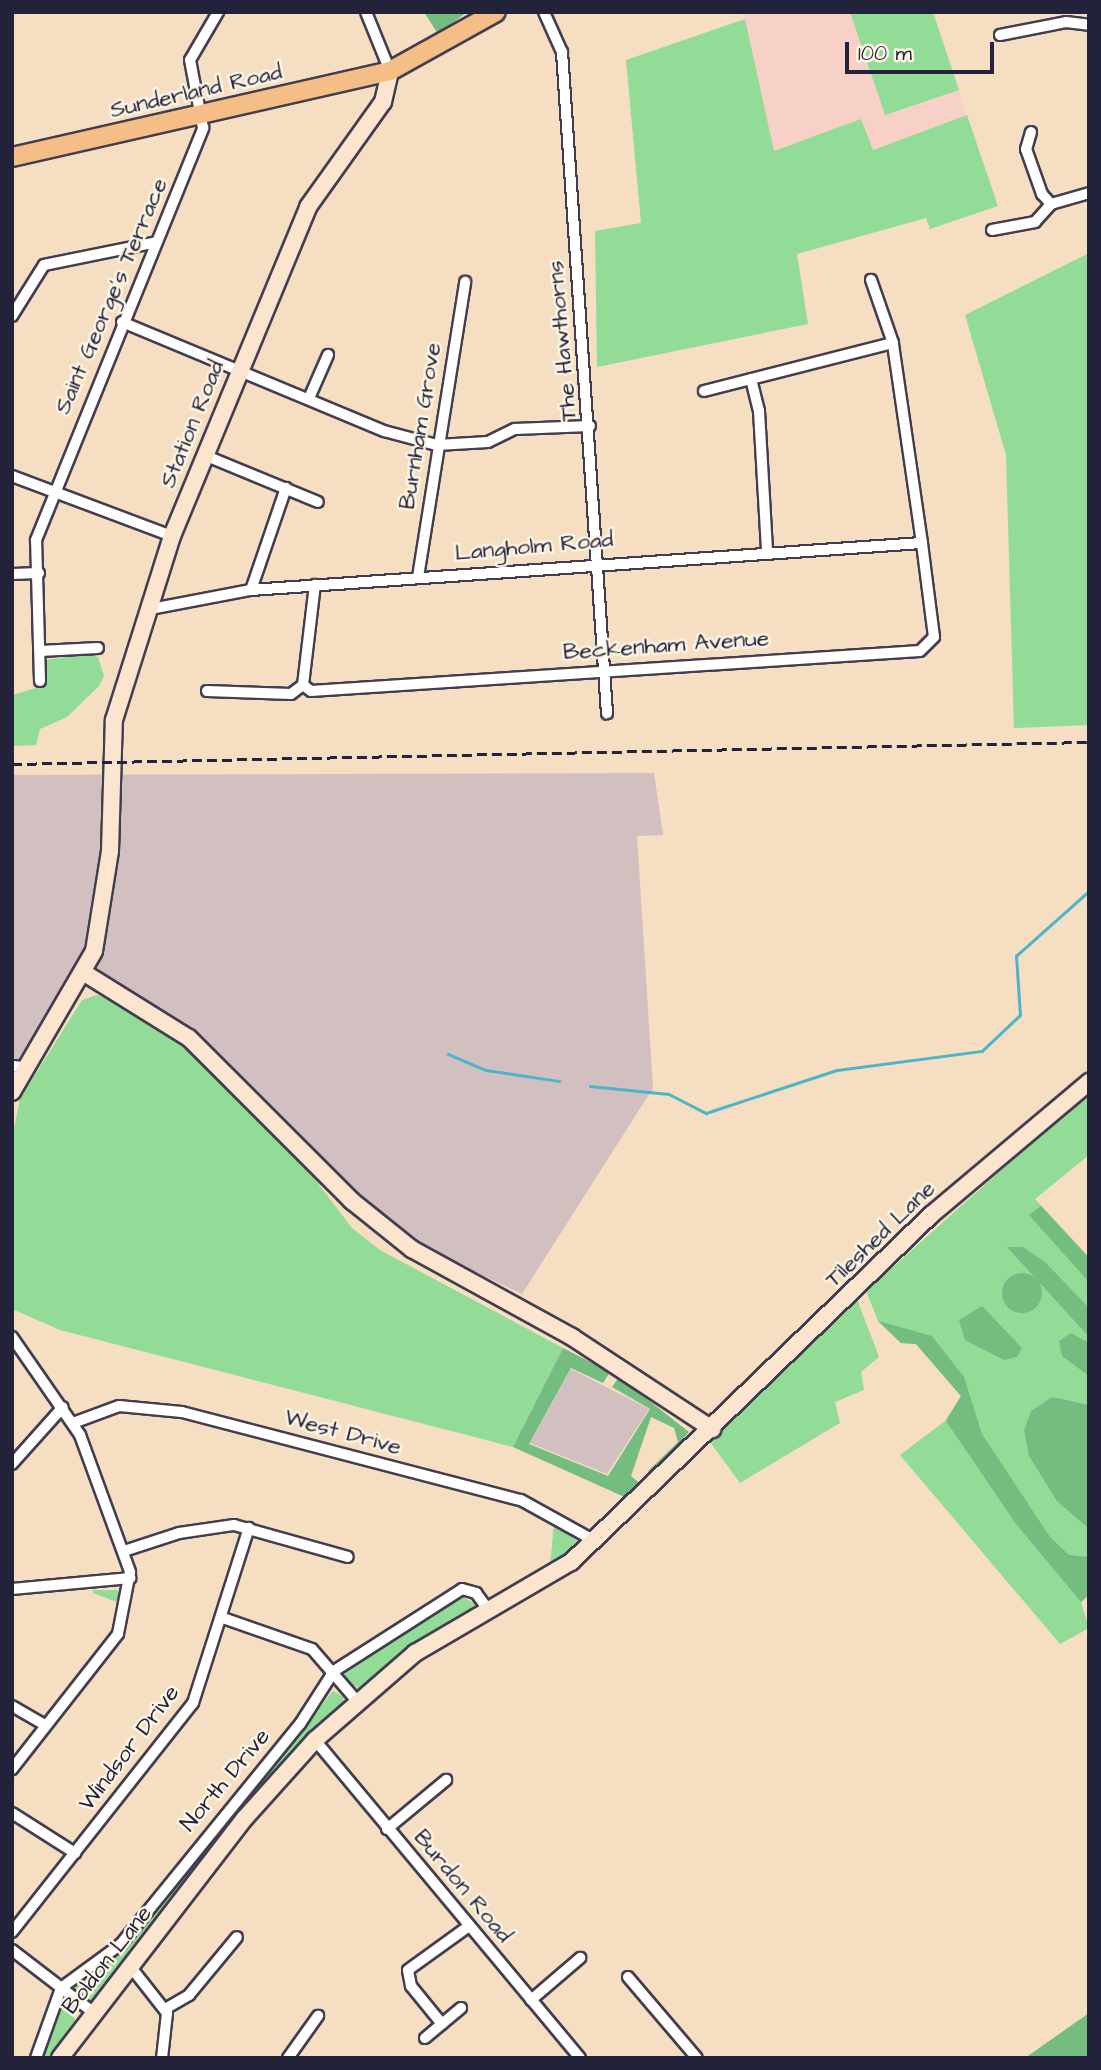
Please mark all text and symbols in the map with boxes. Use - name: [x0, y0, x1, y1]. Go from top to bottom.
- scale bar: [849, 28, 998, 72]
- text: 100 m: [858, 39, 912, 68]
- street label: Sunderland Road: [107, 58, 285, 124]
- street label: Saint George's Terrace: [49, 174, 173, 418]
- street label: The Hawthorns: [541, 260, 583, 422]
- street label: Burnham Grove: [393, 341, 447, 511]
- street label: Station Road: [154, 356, 230, 492]
- street label: Langholm Road: [454, 525, 614, 567]
- street label: Beckenham Avenue: [562, 624, 770, 666]
- street label: Tileshed Lane: [819, 1175, 941, 1293]
- street label: West Drive: [282, 1403, 404, 1461]
- street label: Windsor Drive: [73, 1680, 185, 1816]
- street label: North Drive: [174, 1723, 276, 1837]
- street label: Burdon Road: [408, 1824, 518, 1948]
- street label: Boldon Lane: [56, 1900, 158, 2020]

